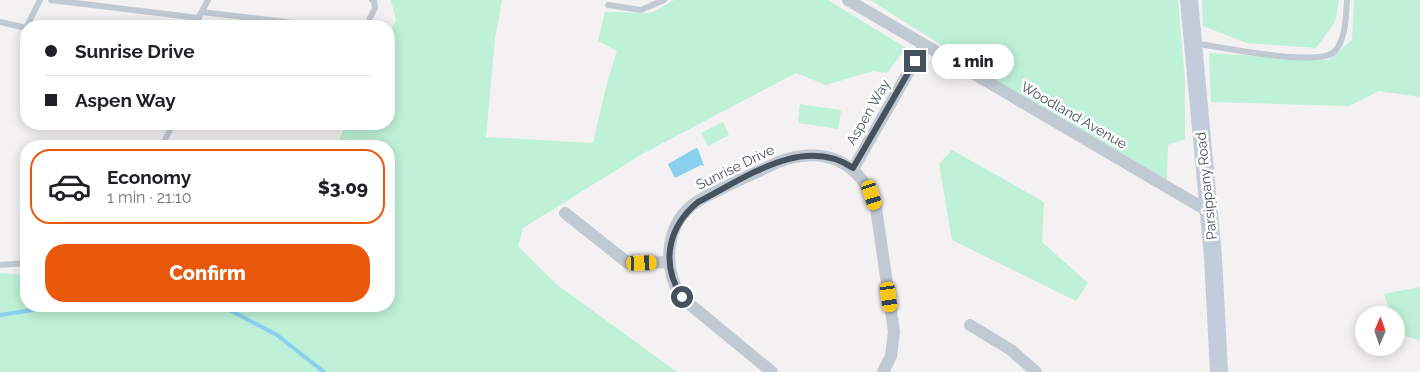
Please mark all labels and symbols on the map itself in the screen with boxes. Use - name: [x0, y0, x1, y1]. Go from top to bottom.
- callout: 1 min: [932, 44, 1015, 78]
- route end: [904, 50, 926, 72]
- street label: Aspen Way: [843, 76, 893, 148]
- street label: Woodland Avenue: [1018, 78, 1130, 152]
- street label: Parsippany Road: [1192, 131, 1220, 241]
- street label: Sunrise Drive: [693, 141, 777, 193]
- car: [860, 178, 883, 212]
- car: [626, 255, 657, 271]
- car: [879, 281, 898, 313]
- route start: [671, 286, 693, 308]
- north arrow: [1355, 306, 1405, 356]

